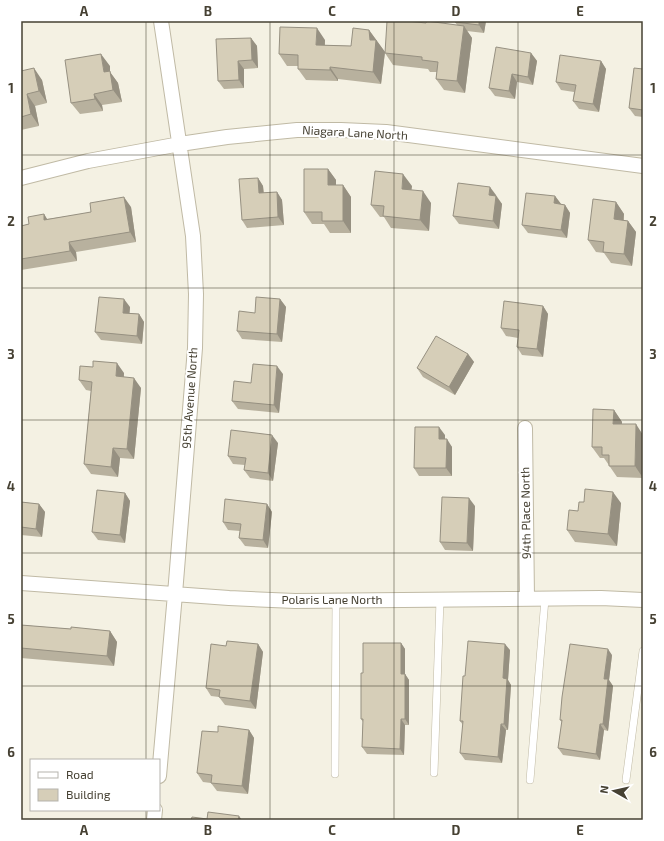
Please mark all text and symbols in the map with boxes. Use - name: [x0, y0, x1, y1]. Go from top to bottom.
- text: A: [80, 3, 89, 19]
- text: B: [204, 3, 212, 19]
- text: C: [328, 3, 336, 19]
- text: D: [452, 3, 461, 19]
- text: E: [576, 3, 584, 19]
- text: 1: [8, 80, 14, 96]
- text: 1: [650, 80, 656, 96]
- street label: Niagara Lane North: [302, 122, 408, 142]
- text: 2: [7, 213, 15, 229]
- text: 2: [649, 213, 657, 229]
- text: 3: [7, 346, 15, 362]
- text: 3: [649, 346, 657, 362]
- street label: 95th Avenue North: [178, 347, 200, 449]
- street label: 94th Place North: [517, 467, 533, 559]
- text: 4: [7, 478, 15, 494]
- text: 4: [649, 478, 657, 494]
- street label: Polaris Lane North: [281, 592, 383, 606]
- text: 5: [7, 611, 15, 627]
- text: 5: [649, 611, 657, 627]
- text: 6: [7, 744, 15, 760]
- text: 6: [649, 744, 657, 760]
- legend: [30, 759, 160, 811]
- text: Road: [66, 767, 94, 781]
- north arrow: [594, 771, 634, 811]
- text: N: [597, 785, 611, 794]
- text: Building: [66, 787, 111, 801]
- text: A: [80, 822, 89, 838]
- text: B: [204, 822, 212, 838]
- text: C: [328, 822, 336, 838]
- text: D: [452, 822, 461, 838]
- text: E: [576, 822, 584, 838]

